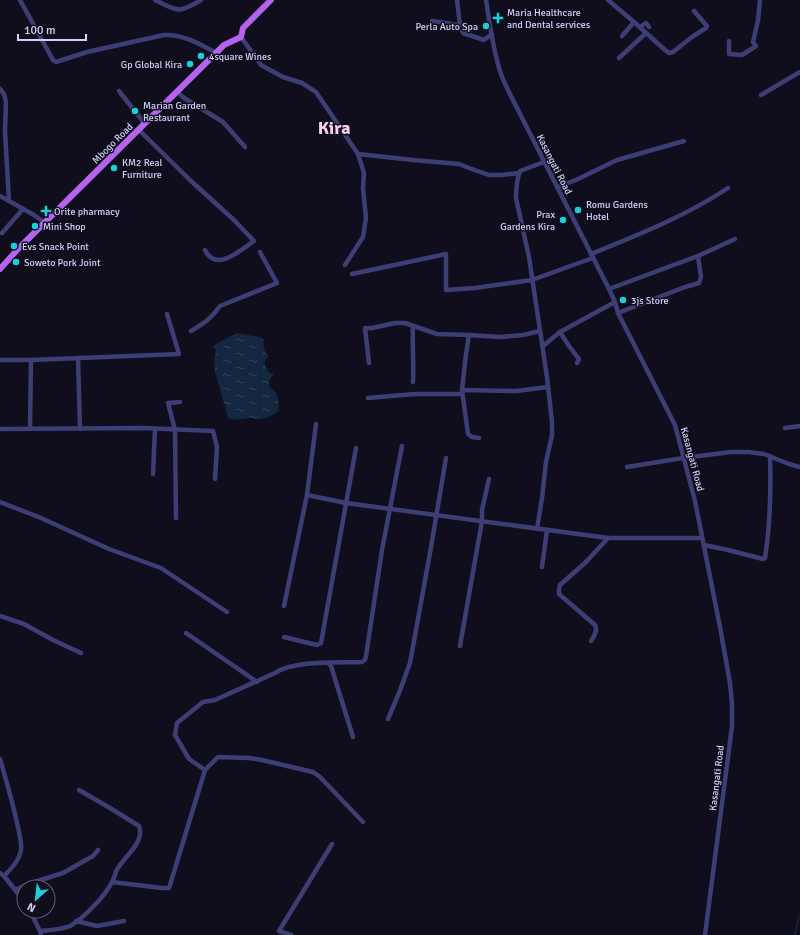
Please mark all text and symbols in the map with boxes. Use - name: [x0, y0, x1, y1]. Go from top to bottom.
- place label: Maria Healthcare and Dental services: [507, 7, 591, 31]
- marker: Maria Healthcare and Dental services: [492, 12, 504, 24]
- scale bar: [18, 16, 86, 42]
- place label: Perla Auto Spa: [415, 21, 478, 33]
- marker: Perla Auto Spa: [481, 21, 491, 31]
- text: 100 m: [24, 23, 56, 38]
- marker: 4square Wines: [196, 51, 206, 61]
- place label: 4square Wines: [209, 51, 272, 63]
- place label: Gp Global Kira: [121, 59, 182, 71]
- marker: Gp Global Kira: [185, 59, 195, 69]
- place label: Marian Garden Restaurant: [143, 100, 206, 124]
- marker: Marian Garden Restaurant: [130, 106, 140, 116]
- district label: Kira: [318, 117, 350, 139]
- street label: Mbogo Road: [90, 121, 136, 167]
- street label: Kasangati Road: [534, 132, 574, 197]
- place label: KM2 Real Furniture: [122, 157, 163, 181]
- marker: KM2 Real Furniture: [109, 163, 119, 173]
- place label: Romu Gardens Hotel: [586, 199, 649, 223]
- marker: Romu Gardens Hotel: [573, 205, 583, 215]
- marker: Orite pharmacy: [41, 206, 51, 216]
- place label: Orite pharmacy: [54, 206, 120, 218]
- place label: Prax Gardens Kira: [500, 209, 555, 233]
- marker: Prax Gardens Kira: [558, 215, 568, 225]
- marker: Mini Shop: [30, 221, 40, 231]
- place label: Mini Shop: [43, 221, 86, 233]
- marker: Evs Snack Point: [9, 241, 19, 251]
- place label: Evs Snack Point: [22, 241, 89, 253]
- marker: Soweto Pork Joint: [11, 257, 21, 267]
- place label: Soweto Pork Joint: [24, 257, 101, 269]
- marker: 3js Store: [618, 295, 628, 305]
- place label: 3js Store: [631, 295, 668, 307]
- street label: Kasangati Road: [678, 426, 706, 493]
- street label: Kasangati Road: [707, 745, 727, 812]
- north arrow: [16, 879, 56, 919]
- text: N: [25, 900, 38, 915]

